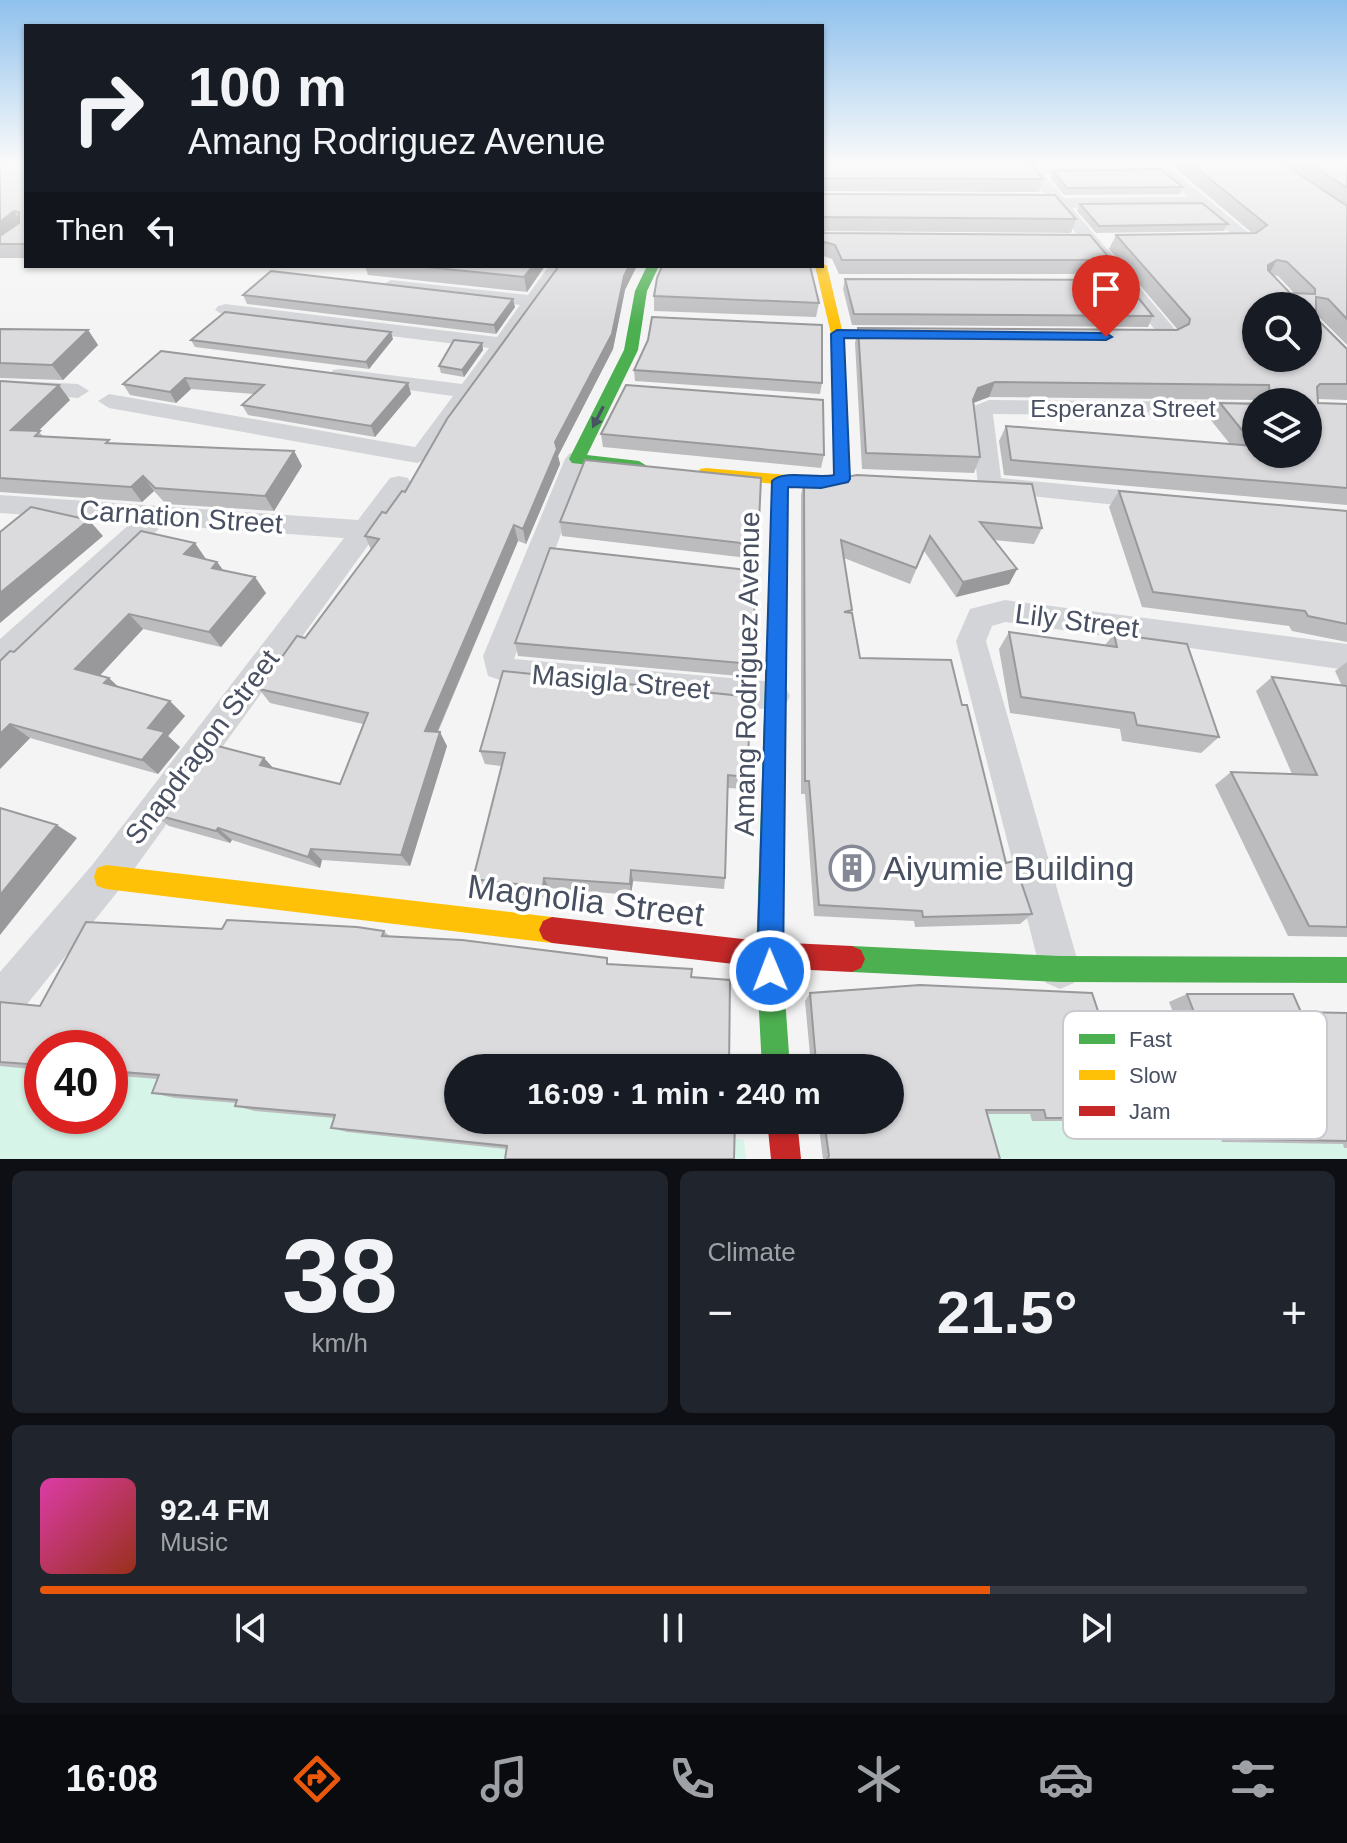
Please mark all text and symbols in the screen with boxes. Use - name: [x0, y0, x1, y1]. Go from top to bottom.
- text: 100 m: [188, 55, 347, 118]
- icon: right: [56, 56, 160, 160]
- text: Amang Rodriguez Avenue: [188, 121, 606, 162]
- icon: left: [140, 208, 184, 252]
- text: Then: [56, 213, 124, 246]
- pin: [1072, 255, 1140, 337]
- icon: arrive: [1084, 267, 1128, 311]
- map controls: [1242, 292, 1322, 468]
- button: search: [1242, 292, 1322, 372]
- button: layers: [1242, 388, 1322, 468]
- street label: Esperanza Street: [1030, 395, 1216, 422]
- one-way arrow: [592, 405, 605, 428]
- street label: Carnation Street: [78, 494, 284, 540]
- street label: Amang Rodriguez Avenue: [729, 511, 765, 837]
- street label: Lily Street: [1013, 598, 1141, 644]
- street label: Snapdragon Street: [119, 644, 285, 850]
- street label: Masigla Street: [531, 659, 712, 705]
- building icon: Aiyumie Building: [828, 844, 876, 892]
- place label: Aiyumie Building: [883, 849, 1134, 887]
- street label: Magnolia Street: [466, 867, 707, 933]
- position arrow: [728, 929, 812, 1013]
- legend: [1063, 1011, 1327, 1139]
- text: Fast: [1129, 1027, 1172, 1052]
- speed limit sign: 40: [24, 1030, 128, 1134]
- text: Slow: [1129, 1063, 1177, 1088]
- text: 16:09 · 1 min · 240 m: [527, 1077, 821, 1110]
- text: Jam: [1129, 1099, 1171, 1124]
- text: 38: [282, 1218, 398, 1334]
- text: Climate: [708, 1237, 796, 1267]
- text: 21.5°: [937, 1279, 1078, 1346]
- text: −: [708, 1288, 733, 1337]
- text: +: [1281, 1288, 1307, 1337]
- text: km/h: [312, 1328, 368, 1358]
- text: 92.4 FM: [160, 1493, 270, 1526]
- text: Music: [160, 1527, 228, 1557]
- icon: previous: [229, 1606, 273, 1650]
- icon: pause: [651, 1606, 695, 1650]
- icon: next: [1074, 1606, 1118, 1650]
- icon: directions: [289, 1751, 345, 1807]
- icon: music: [476, 1751, 532, 1807]
- icon: phone: [664, 1751, 720, 1807]
- icon: climate: [851, 1751, 907, 1807]
- icon: car: [1038, 1751, 1094, 1807]
- icon: filters: [1225, 1751, 1281, 1807]
- text: 16:08: [66, 1758, 158, 1799]

